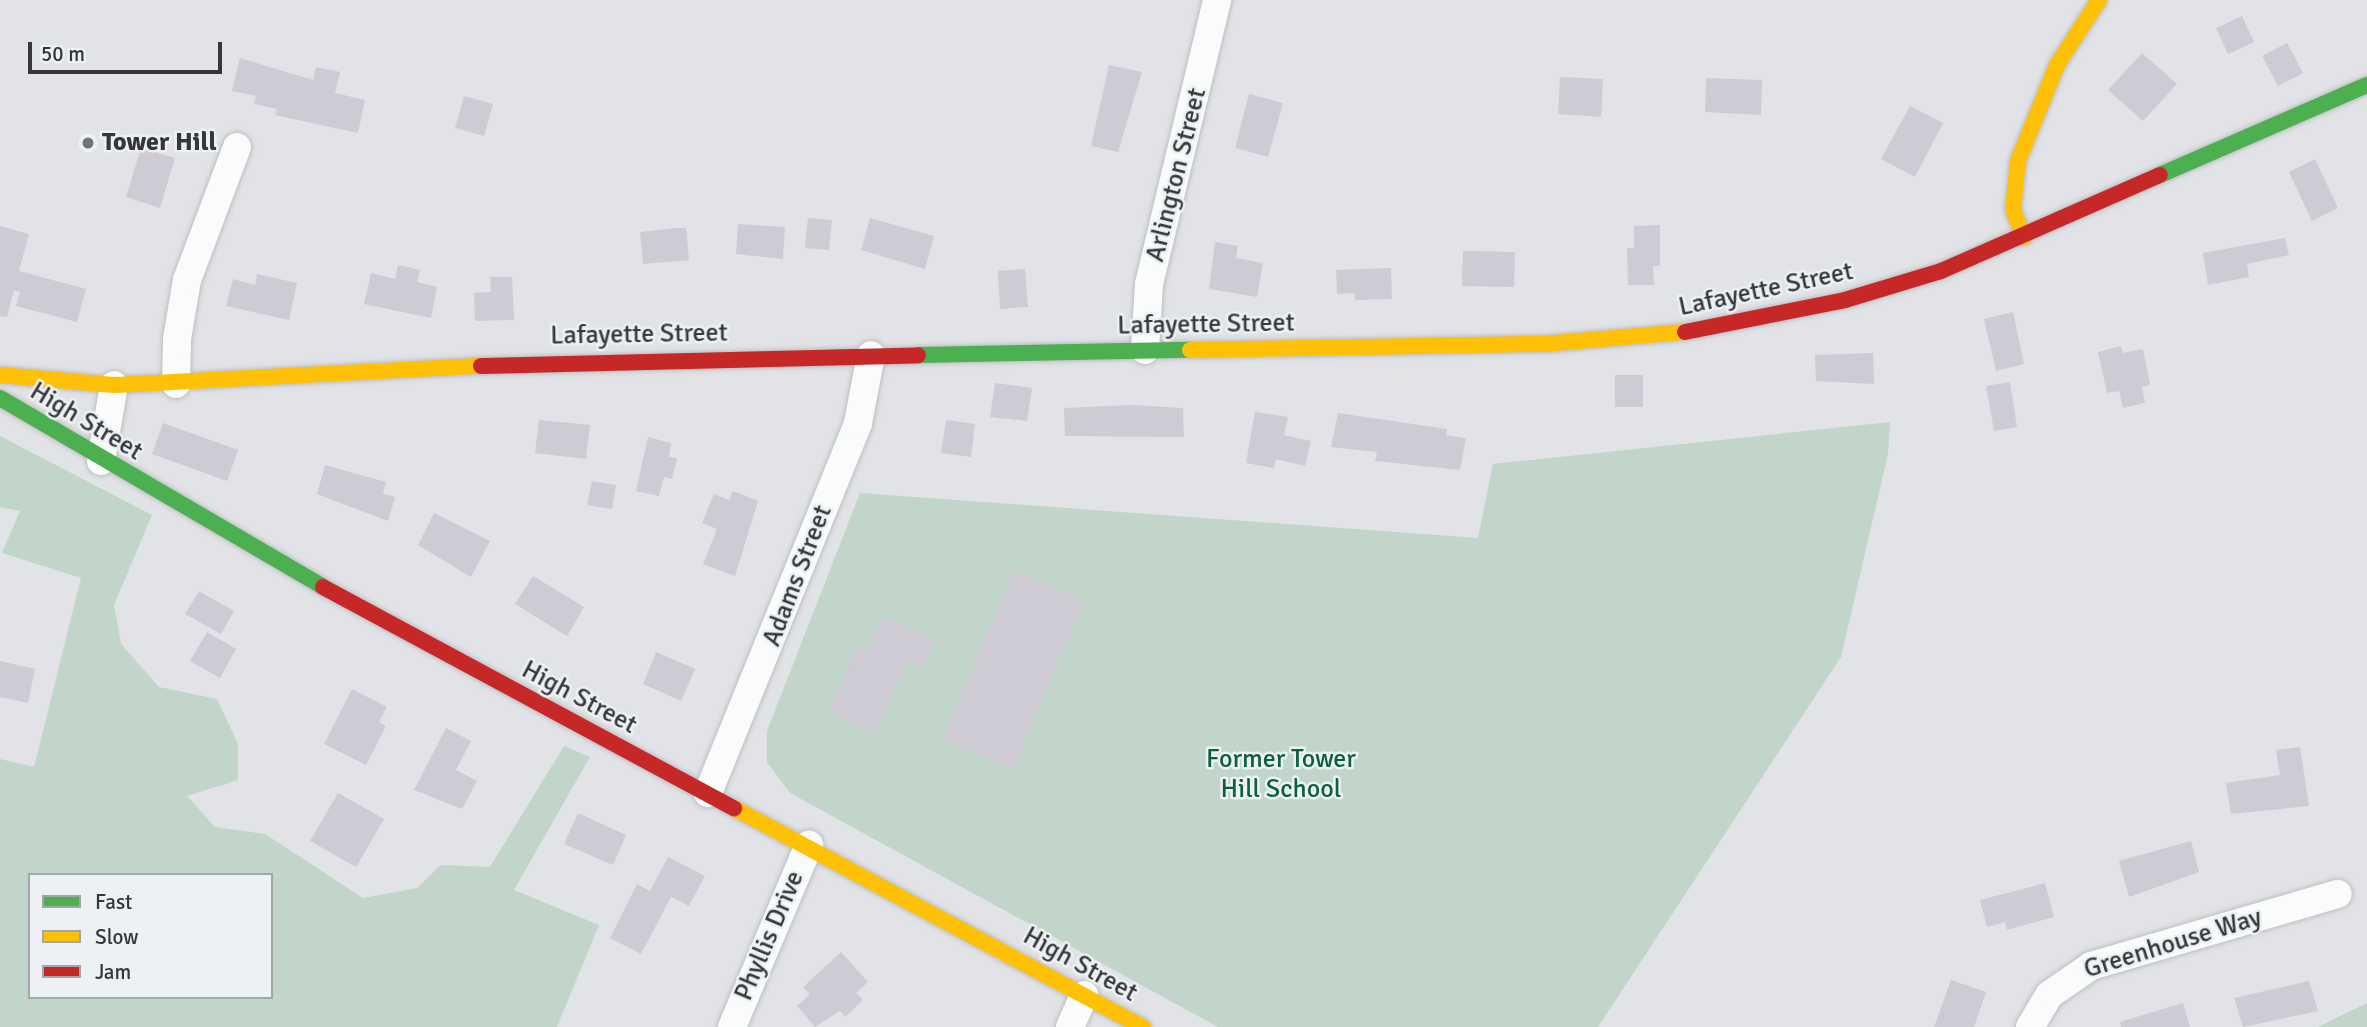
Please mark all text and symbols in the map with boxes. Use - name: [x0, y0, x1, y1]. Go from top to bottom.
- scale bar: [32, 28, 226, 72]
- text: 50 m: [41, 41, 85, 67]
- street label: Arlington Street: [1140, 85, 1214, 265]
- place label: Tower Hill: [102, 127, 217, 159]
- marker: Tower Hill: [80, 135, 96, 151]
- street label: Lafayette Street: [1676, 256, 1856, 324]
- street label: Lafayette Street: [1117, 308, 1295, 342]
- street label: Lafayette Street: [550, 318, 728, 352]
- street label: High Street: [24, 376, 148, 468]
- street label: Adams Street: [757, 501, 839, 651]
- street label: High Street: [516, 655, 642, 741]
- park label: Former Tower Hill School: [1206, 744, 1356, 806]
- street label: Phyllis Drive: [729, 866, 811, 1006]
- legend: [28, 873, 273, 999]
- text: Fast: [95, 889, 132, 915]
- street label: Greenhouse Way: [2080, 902, 2266, 986]
- street label: High Street: [1017, 921, 1143, 1009]
- text: Slow: [95, 924, 139, 950]
- text: Jam: [95, 959, 131, 985]

